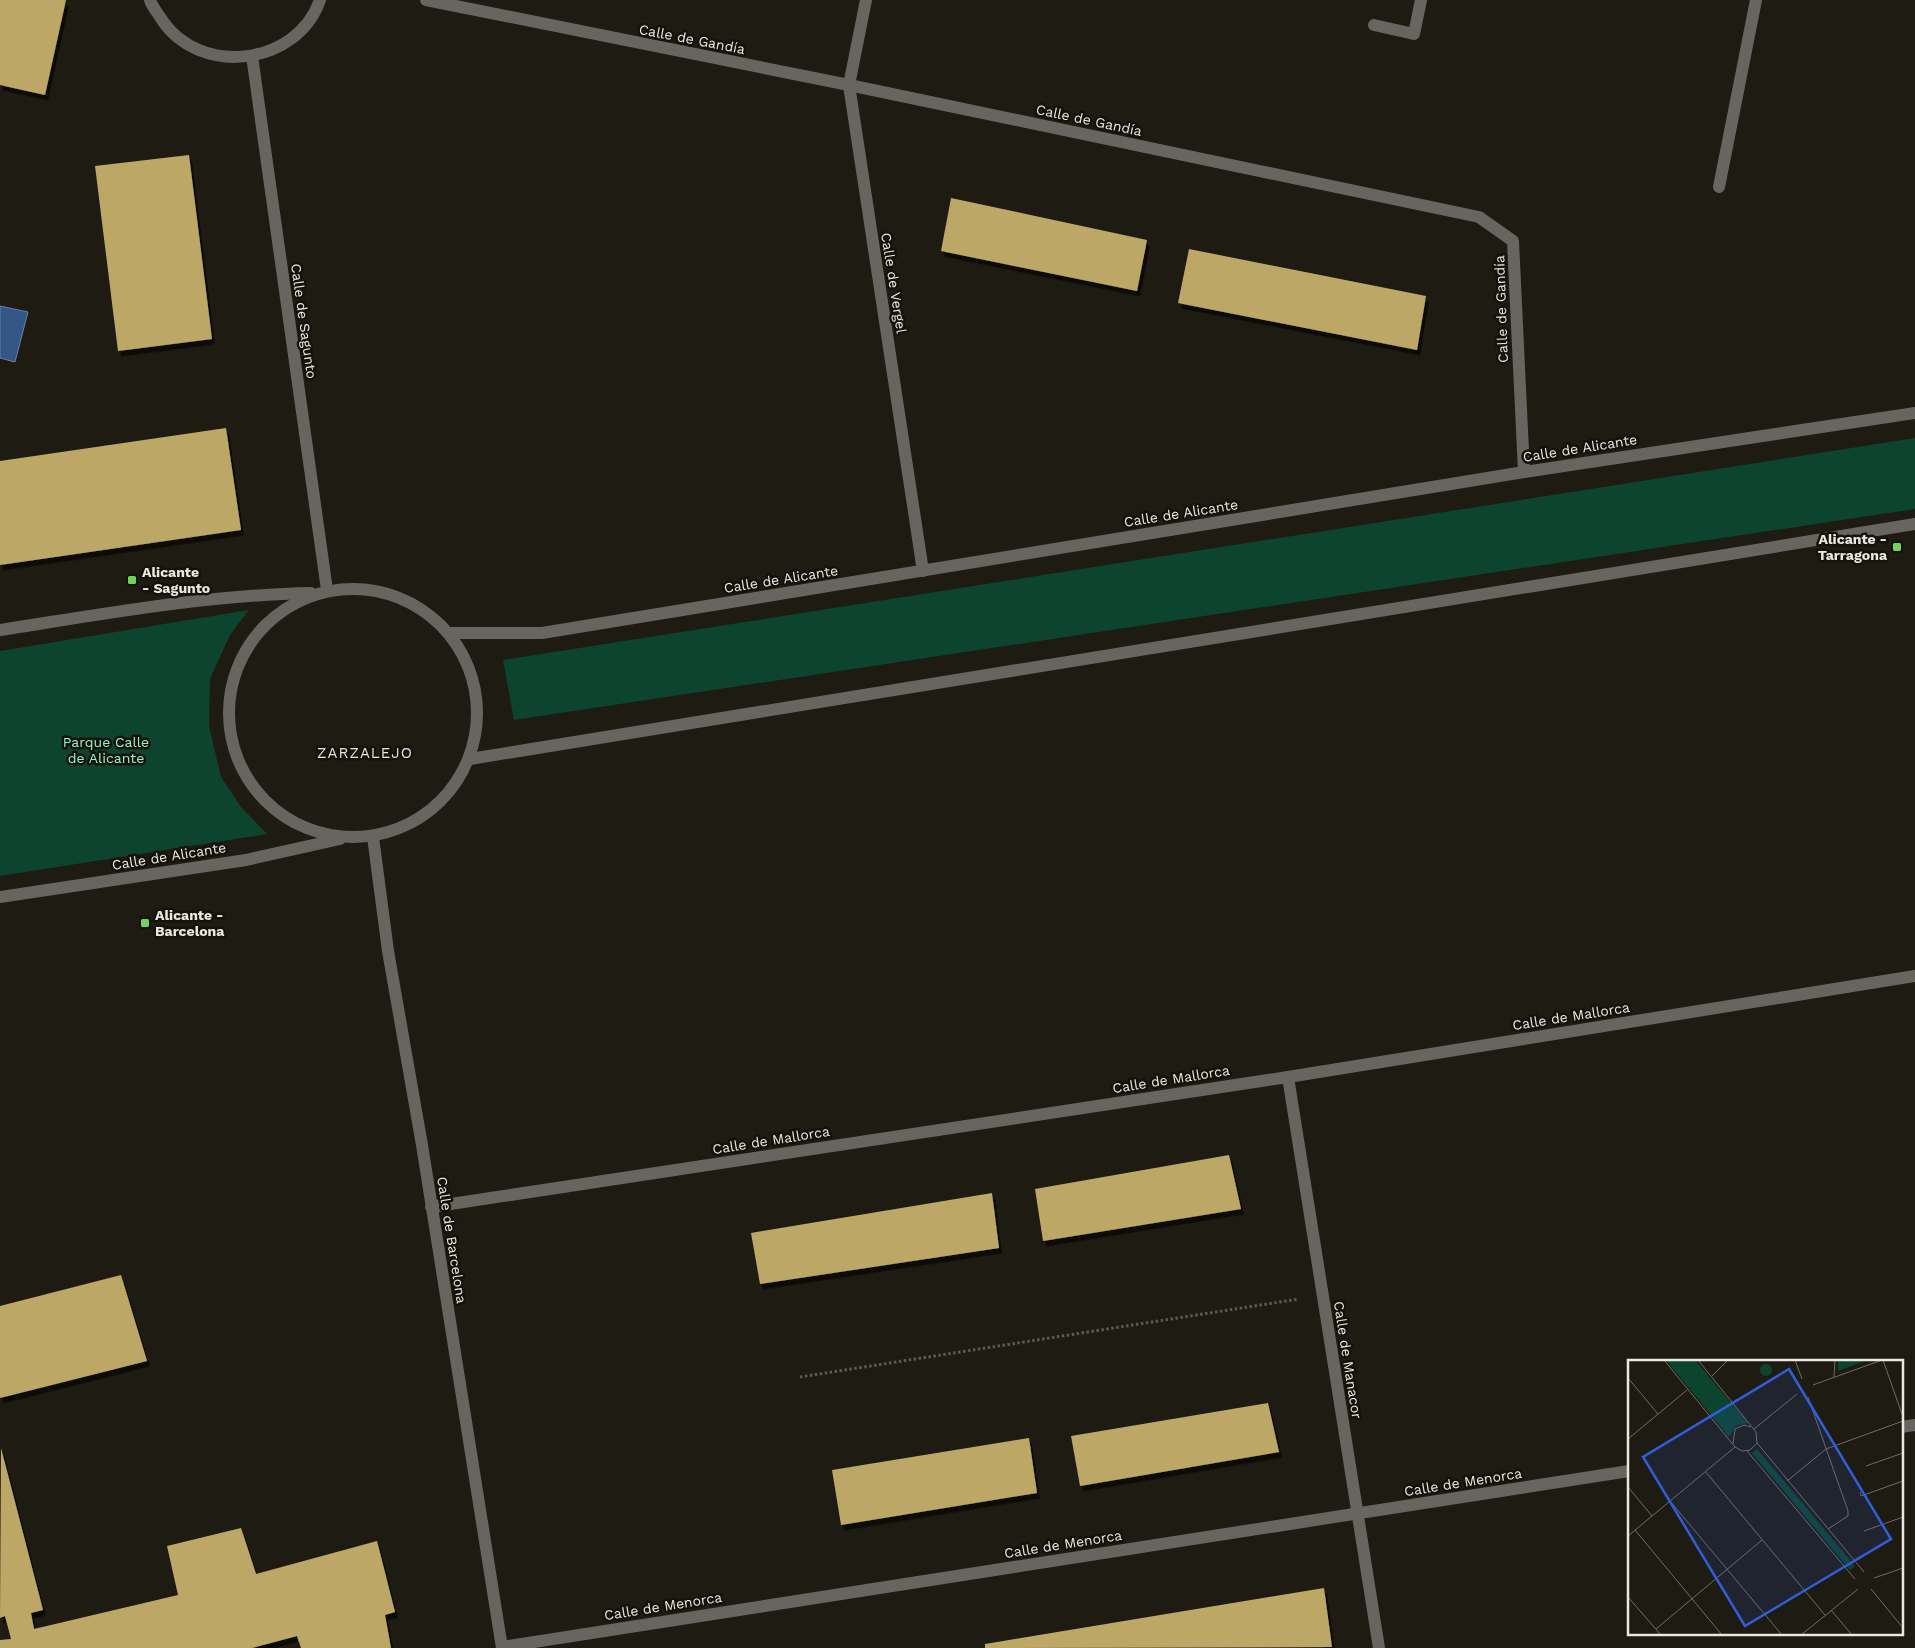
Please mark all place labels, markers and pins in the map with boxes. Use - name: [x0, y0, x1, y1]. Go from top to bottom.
- place label: Alicante - Tarragona: [1818, 531, 1888, 563]
- marker: Alicante - Tarragona: [1891, 541, 1903, 553]
- place label: Alicante - Sagunto: [142, 564, 210, 596]
- marker: Alicante - Sagunto: [126, 574, 138, 586]
- place label: Alicante - Barcelona: [155, 907, 225, 939]
- marker: Alicante - Barcelona: [139, 917, 151, 929]

